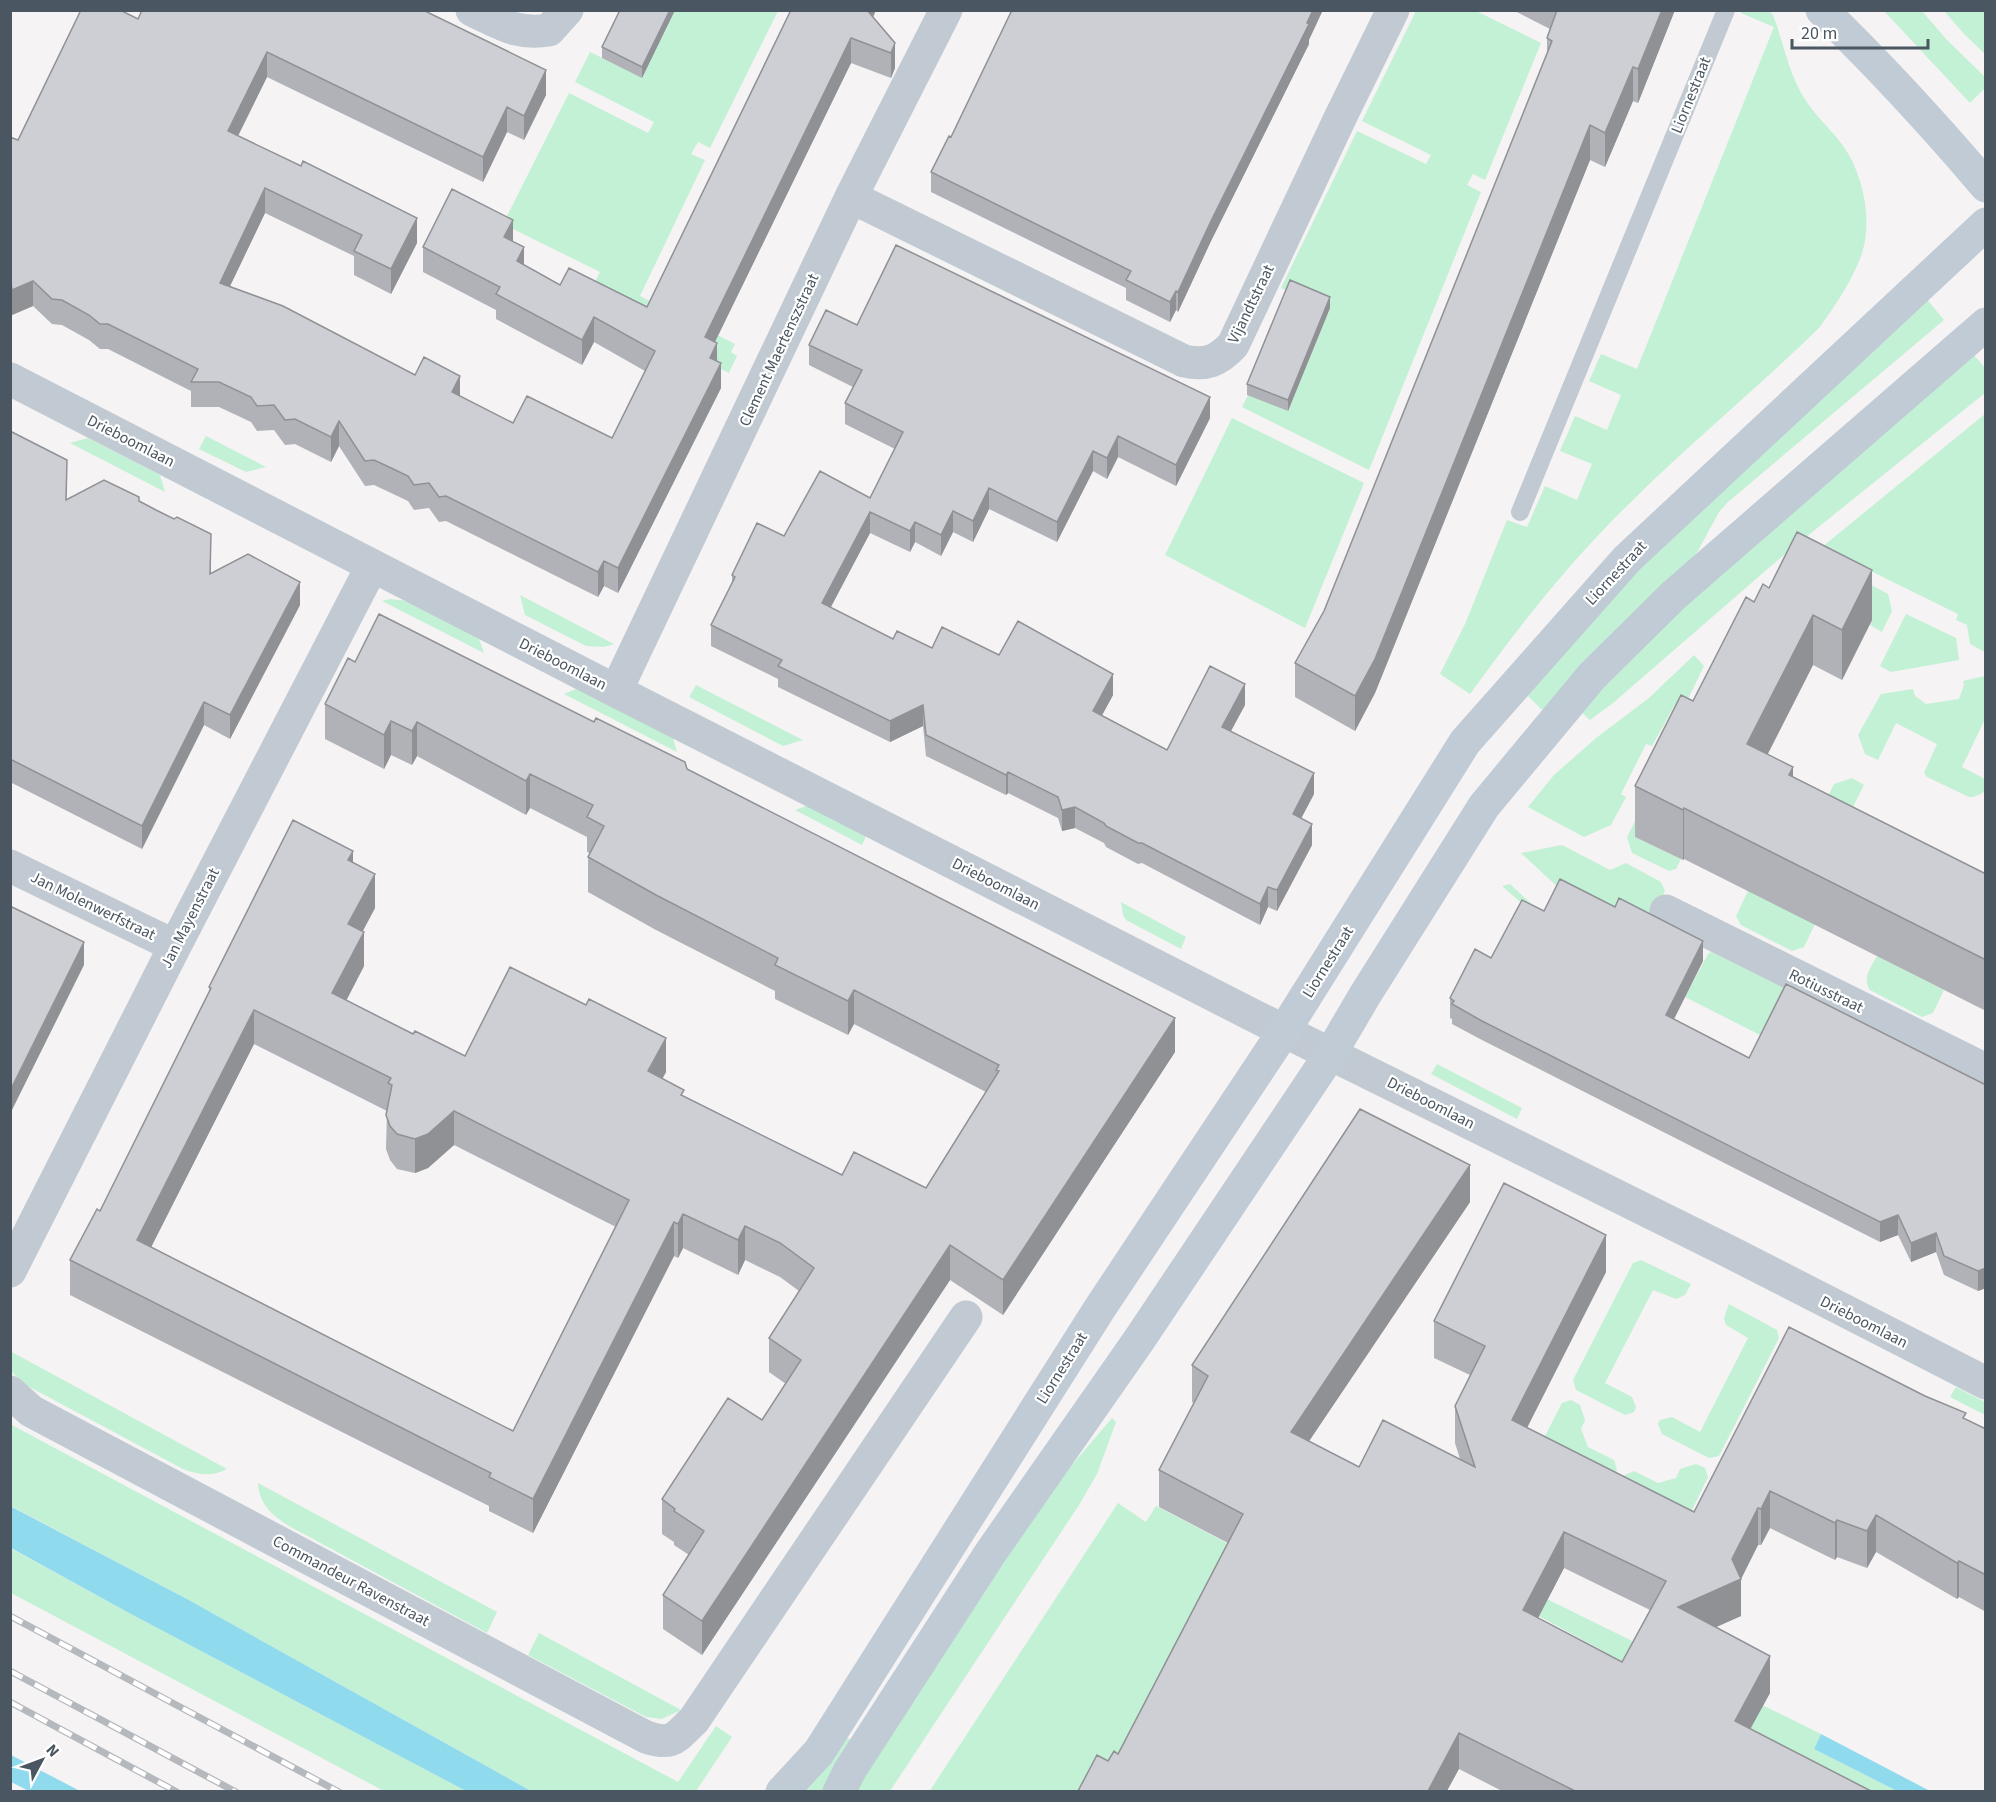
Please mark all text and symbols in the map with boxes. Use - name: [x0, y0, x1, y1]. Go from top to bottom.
- scale bar: [1792, 12, 1928, 50]
- text: 20 m: [1801, 21, 1837, 46]
- street label: Liornestraat: [1666, 53, 1717, 137]
- street label: Vijandtstraat: [1222, 260, 1280, 347]
- street label: Clement Maertenszstraat: [734, 269, 824, 430]
- street label: Drieboomlaan: [83, 409, 179, 473]
- street label: Liornestraat: [1580, 535, 1652, 610]
- street label: Drieboomlaan: [515, 632, 611, 696]
- street label: Drieboomlaan: [948, 852, 1044, 916]
- street label: Jan Mayenstraat: [155, 864, 225, 972]
- street label: Jan Molenwerfstraat: [27, 866, 160, 946]
- street label: Liornestraat: [1297, 921, 1359, 1002]
- street label: Rotiusstraat: [1785, 963, 1867, 1019]
- street label: Drieboomlaan: [1383, 1071, 1479, 1135]
- street label: Drieboomlaan: [1816, 1290, 1912, 1354]
- street label: Liornestraat: [1031, 1327, 1093, 1408]
- street label: Commandeur Ravenstraat: [269, 1530, 434, 1632]
- north arrow: [12, 1730, 72, 1790]
- text: N: [41, 1740, 64, 1762]

